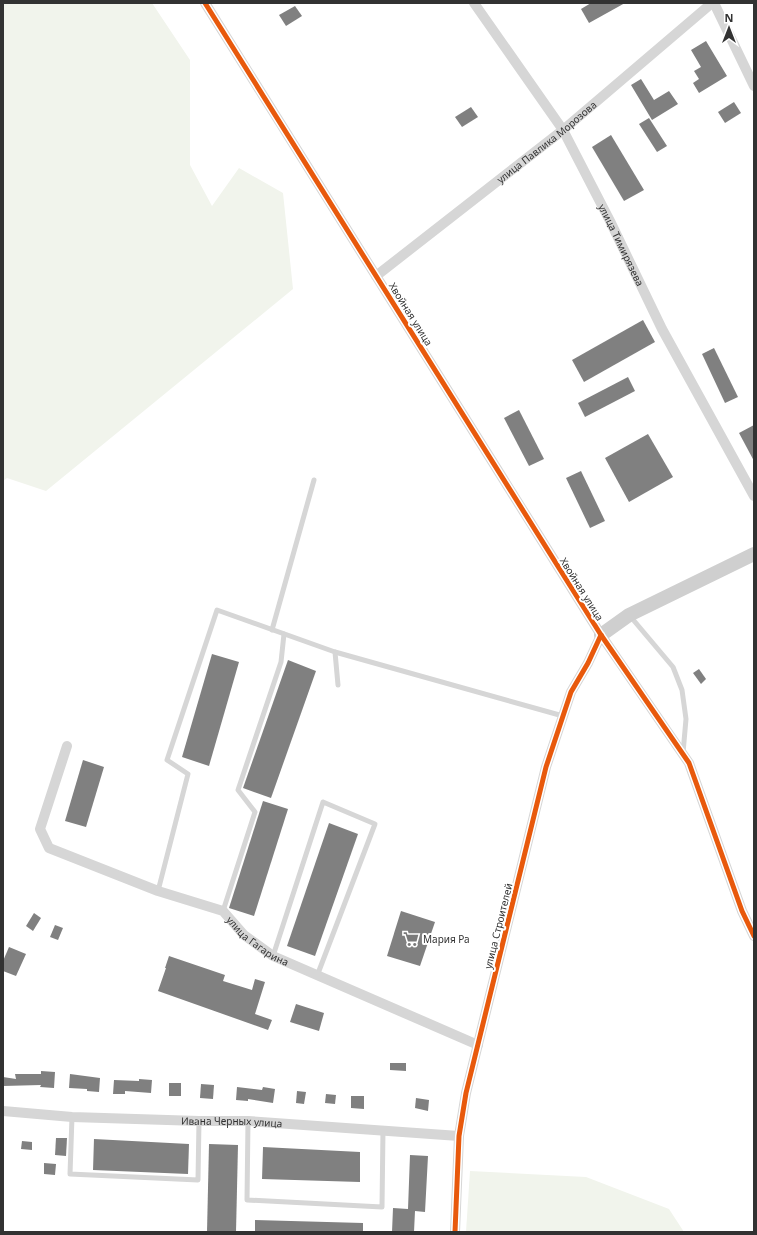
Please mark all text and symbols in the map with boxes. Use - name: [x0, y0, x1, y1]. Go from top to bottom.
- north arrow: [709, 8, 749, 48]
- text: N: [725, 10, 733, 25]
- street label: улица Павлика Морозова: [494, 98, 599, 186]
- street label: улица Тимирязева: [595, 201, 647, 288]
- street label: Хвойная улица: [386, 280, 436, 348]
- street label: Хвойная улица: [557, 555, 607, 623]
- street label: улица Строителей: [481, 882, 515, 970]
- street label: улица Гагарина: [224, 913, 291, 969]
- supermarket icon: Мария Ра: [402, 930, 420, 948]
- place label: Мария Ра: [423, 932, 470, 946]
- street label: Ивана Черных улица: [181, 1113, 283, 1130]

